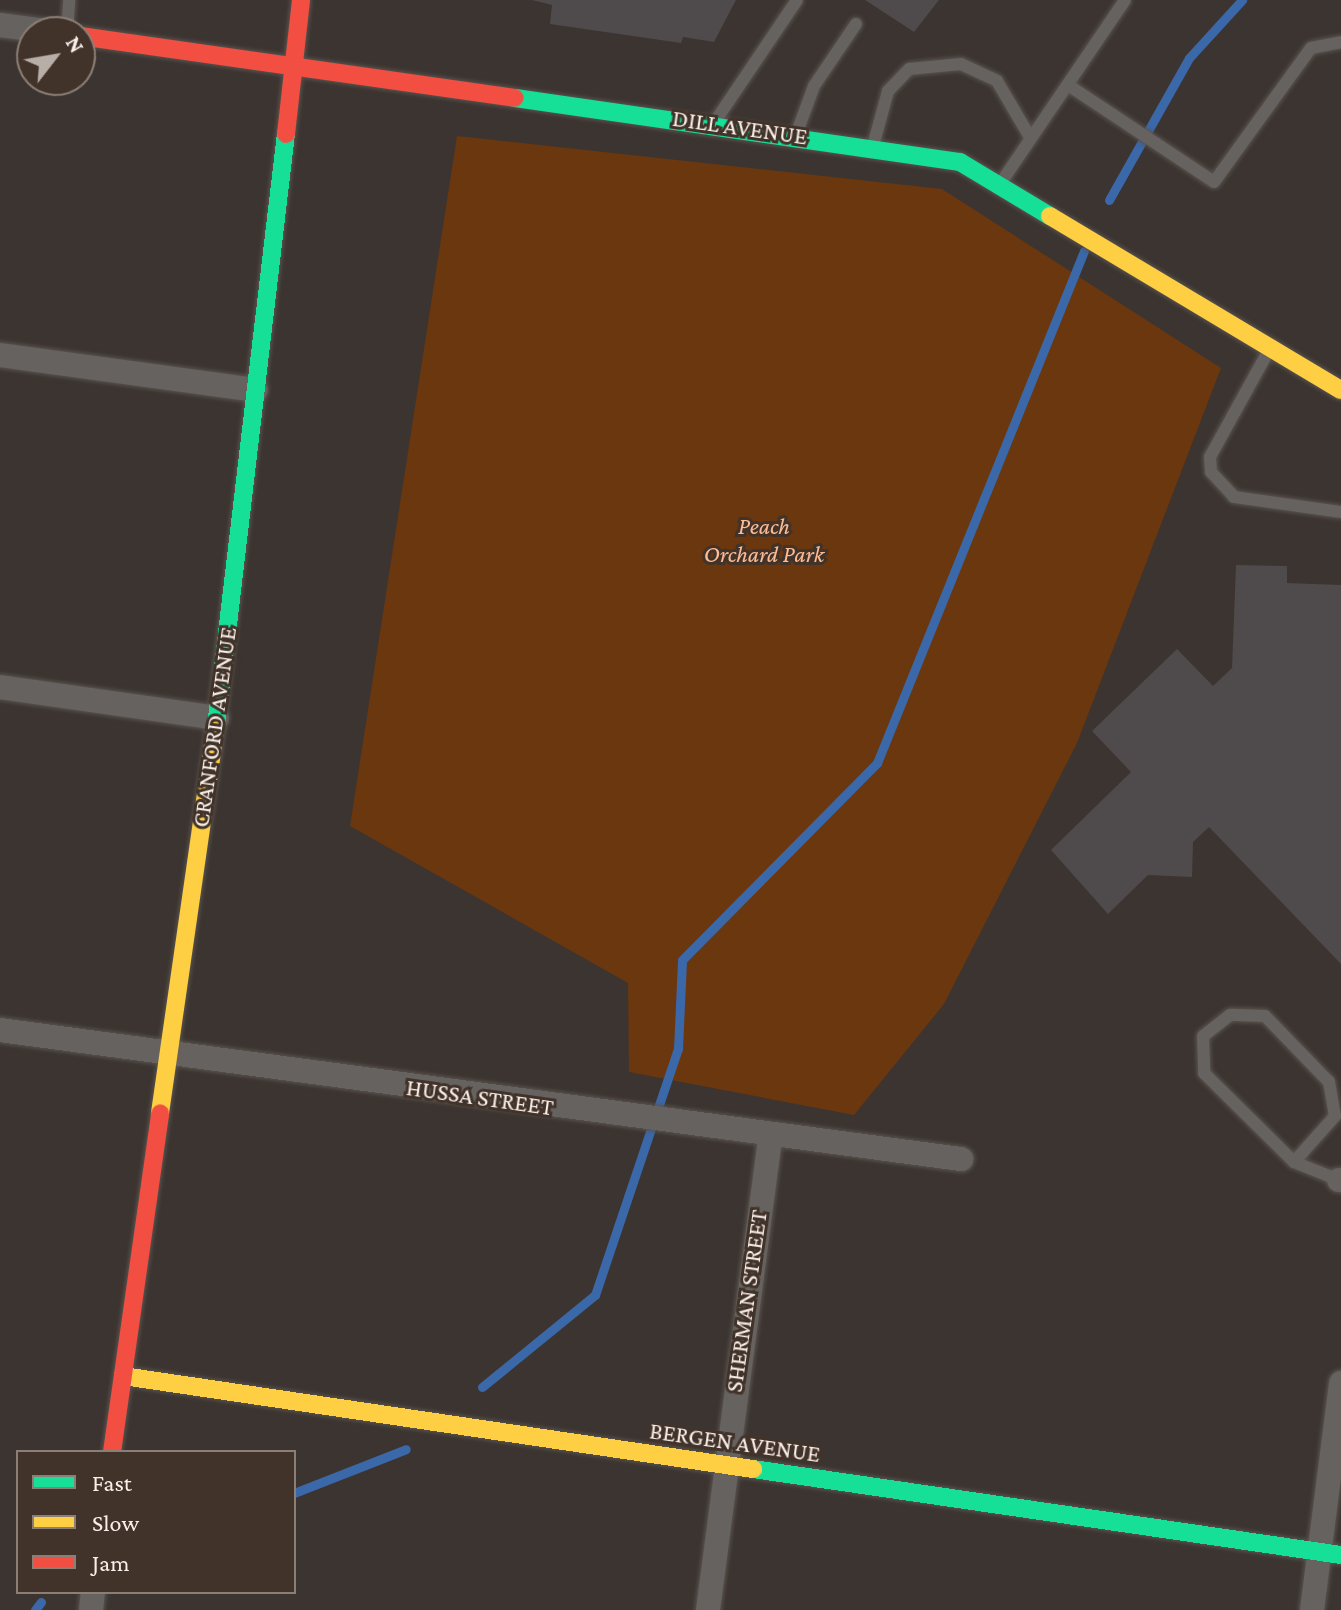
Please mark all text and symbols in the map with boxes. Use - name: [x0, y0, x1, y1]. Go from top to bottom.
- north arrow: [16, 16, 96, 96]
- text: N: [61, 32, 90, 57]
- street label: DILL AVENUE: [671, 103, 809, 151]
- park label: Peach Orchard Park: [704, 512, 824, 568]
- street label: CRANFORD AVENUE: [186, 625, 242, 829]
- street label: HUSSA STREET: [404, 1072, 556, 1122]
- street label: SHERMAN STREET: [719, 1208, 773, 1394]
- street label: BERGEN AVENUE: [648, 1416, 822, 1468]
- legend: [16, 1450, 296, 1594]
- text: Fast: [92, 1469, 132, 1496]
- text: Slow: [92, 1509, 139, 1536]
- text: Jam: [92, 1549, 130, 1576]

